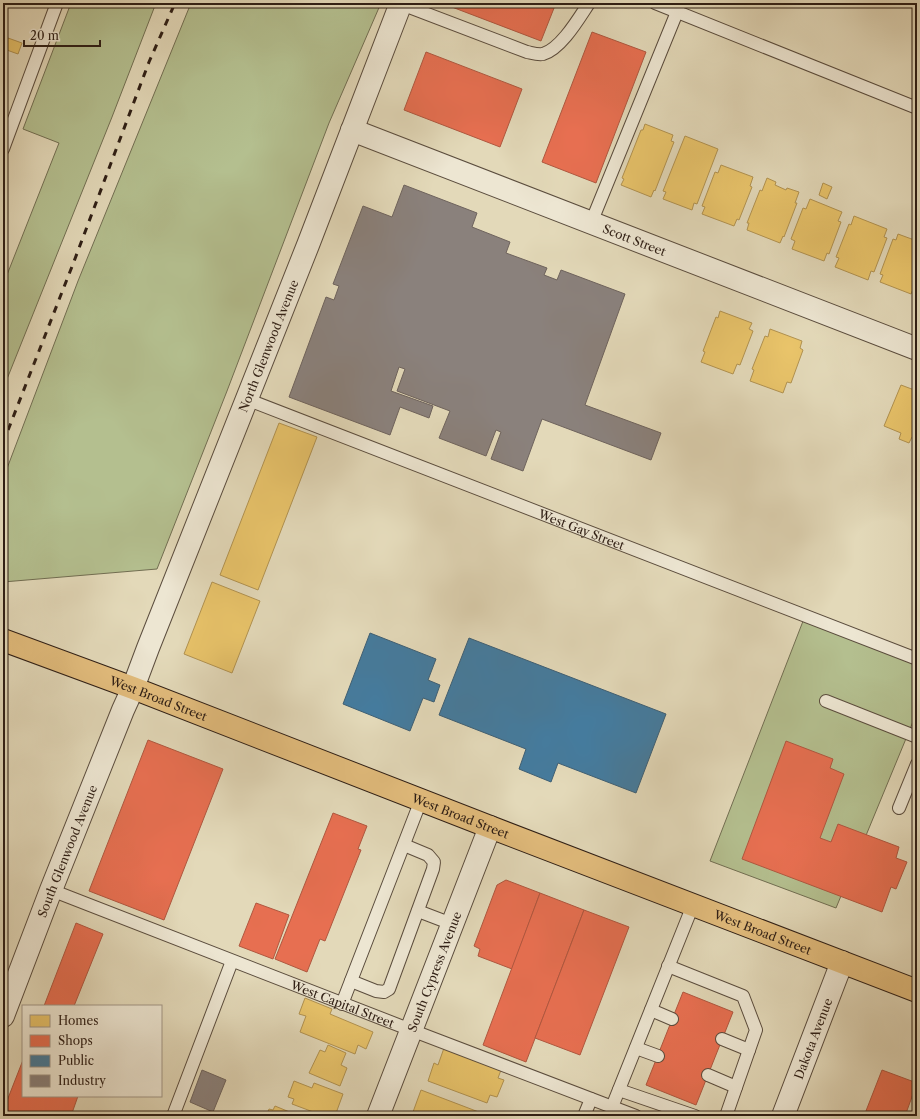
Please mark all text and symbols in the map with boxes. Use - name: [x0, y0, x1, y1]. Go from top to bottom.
- scale bar: [24, 22, 100, 48]
- text: 20 m: [30, 28, 59, 43]
- street label: Scott Street: [601, 220, 669, 259]
- street label: North Glenwood Avenue: [235, 277, 301, 414]
- street label: West Gay Street: [536, 505, 627, 553]
- street label: West Broad Street: [107, 672, 210, 724]
- street label: South Glenwood Avenue: [34, 782, 100, 919]
- street label: West Broad Street: [409, 789, 512, 841]
- street label: West Broad Street: [711, 906, 814, 958]
- street label: South Cypress Avenue: [404, 909, 464, 1034]
- street label: West Capital Street: [288, 976, 397, 1031]
- street label: Dakota Avenue: [790, 996, 835, 1081]
- legend: [22, 1005, 162, 1097]
- text: Homes: [58, 1013, 98, 1028]
- text: Shops: [58, 1033, 93, 1048]
- text: Public: [58, 1053, 94, 1068]
- text: Industry: [58, 1073, 106, 1088]

